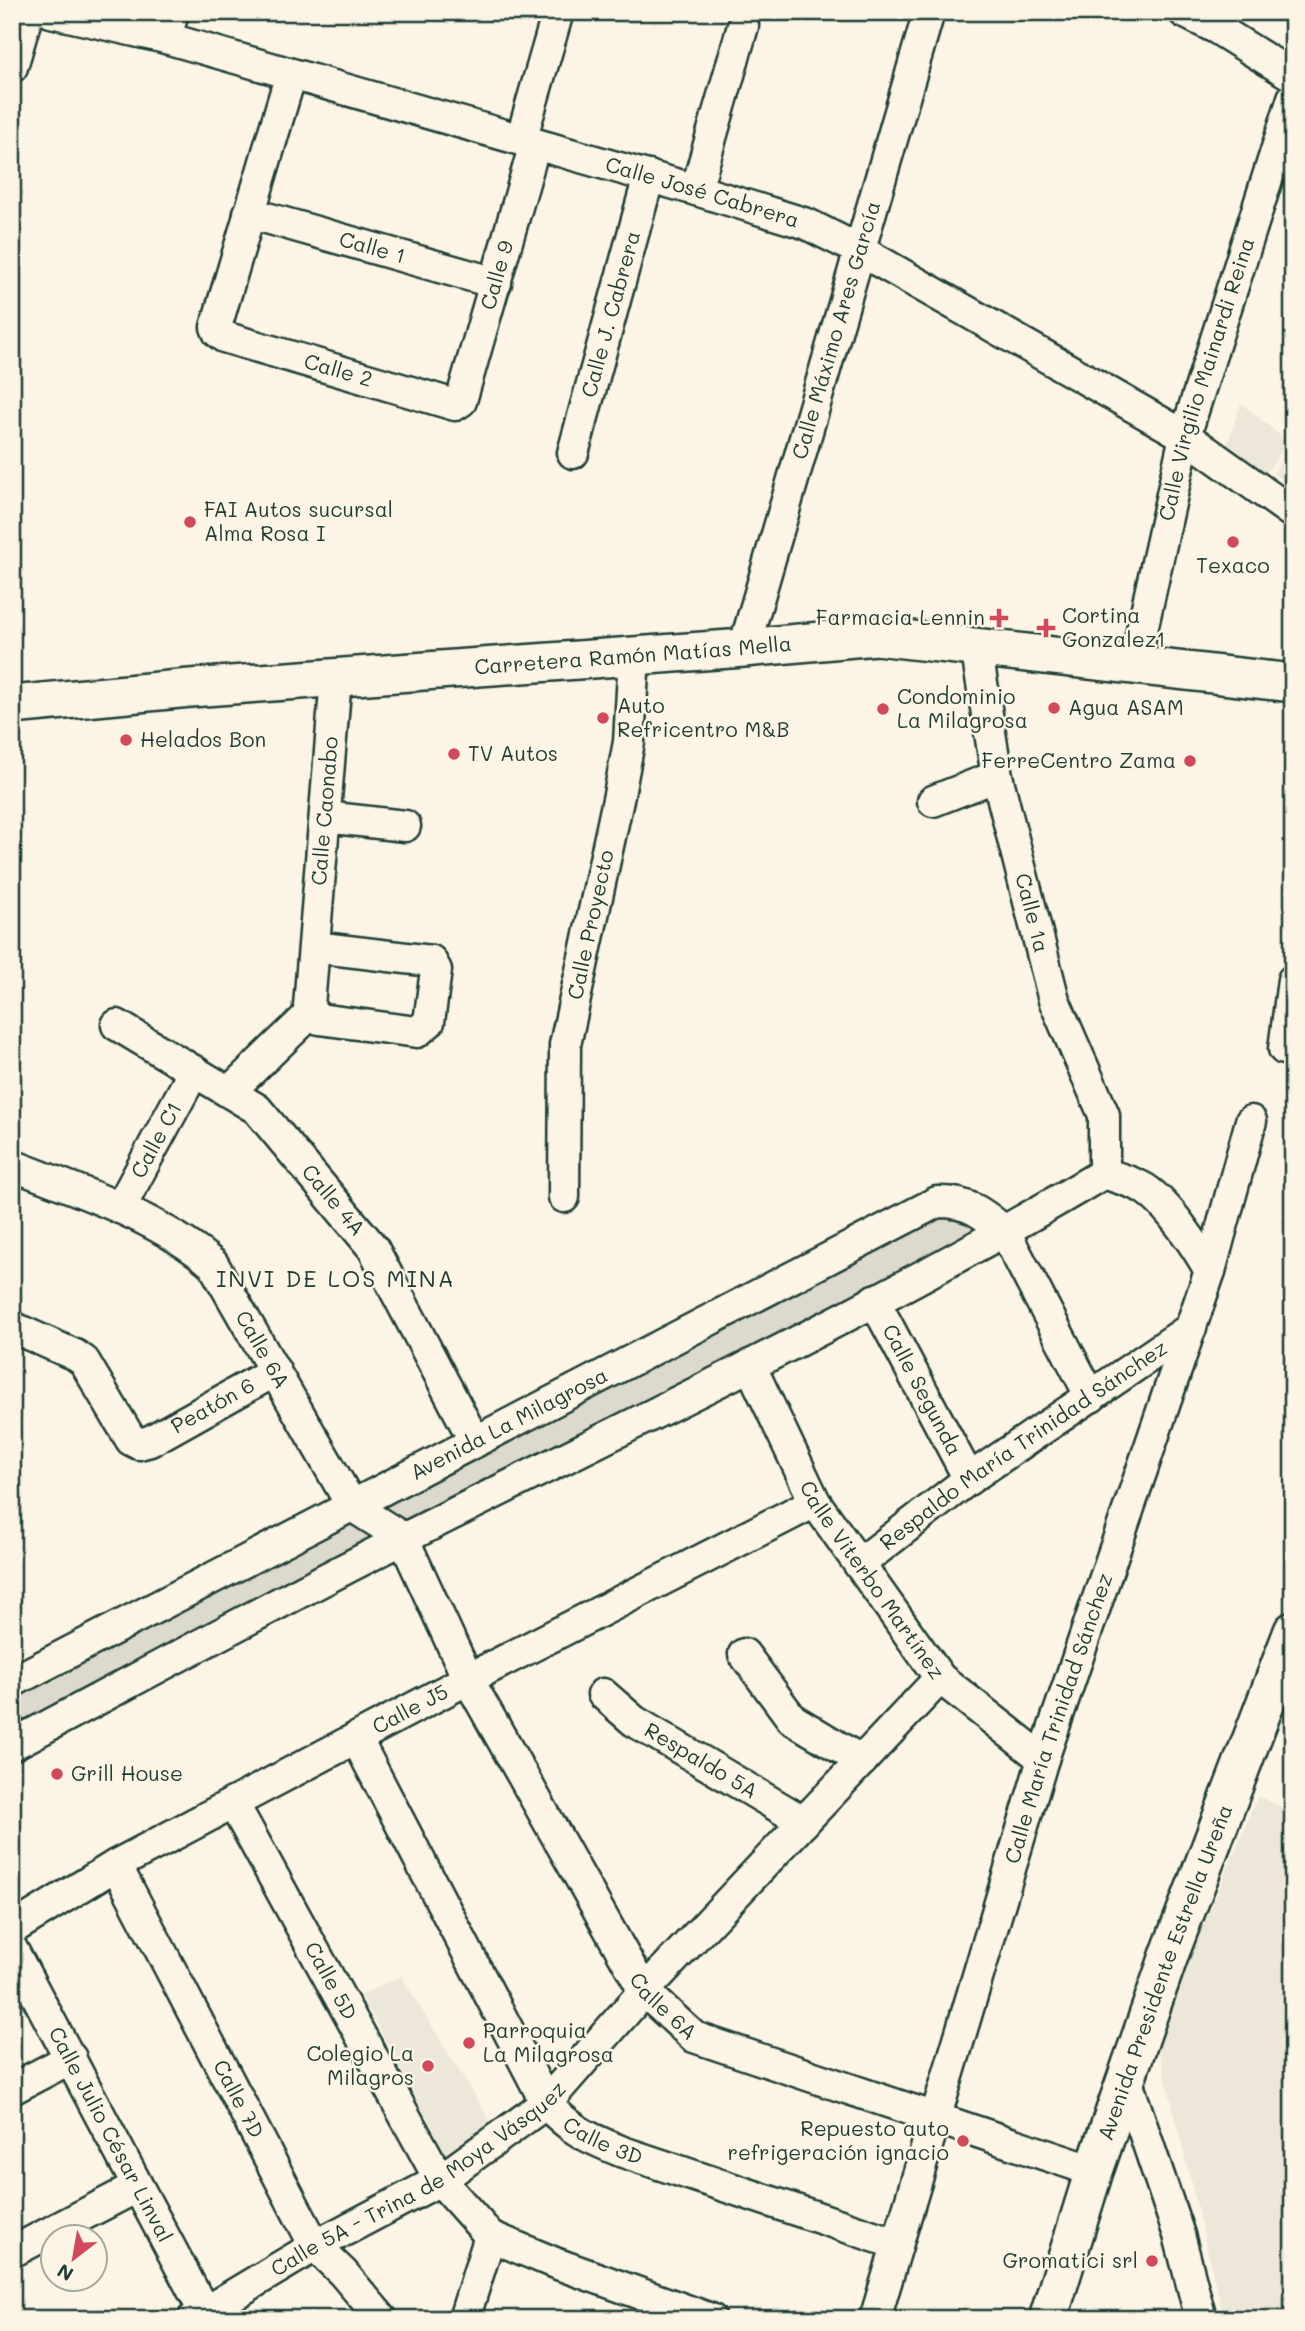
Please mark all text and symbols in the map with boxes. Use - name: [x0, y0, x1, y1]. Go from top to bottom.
- street label: Calle José Cabrera: [603, 150, 803, 233]
- street label: Calle Máximo Ares García: [785, 197, 885, 462]
- street label: Calle 1: [336, 224, 409, 269]
- street label: Calle J. Cabrera: [574, 227, 645, 400]
- street label: Calle Virgilio Mainardi Reina: [1152, 234, 1260, 523]
- street label: Calle 9: [473, 237, 519, 313]
- street label: Calle 2: [301, 346, 376, 392]
- place label: FAI Autos sucursal Alma Rosa I: [204, 495, 393, 546]
- marker: FAI Autos sucursal Alma Rosa I: [182, 514, 198, 530]
- marker: Texaco: [1225, 534, 1241, 550]
- place label: Texaco: [1196, 551, 1270, 578]
- place label: Cortina Gonzalez1: [1062, 601, 1166, 652]
- place label: Farmacia Lennin: [816, 603, 985, 630]
- marker: Farmacia Lennin: [991, 610, 1007, 626]
- marker: Cortina Gonzalez1: [1036, 618, 1056, 638]
- street label: Carretera Ramón Matías Mella: [473, 629, 793, 679]
- place label: Condominio La Milagrosa: [897, 682, 1028, 733]
- place label: Auto Refricentro M&B: [617, 691, 789, 742]
- place label: Agua ASAM: [1068, 693, 1184, 720]
- marker: Agua ASAM: [1046, 700, 1062, 716]
- marker: Condominio La Milagrosa: [875, 701, 891, 717]
- marker: Auto Refricentro M&B: [595, 710, 611, 726]
- place label: Helados Bon: [140, 725, 266, 752]
- marker: Helados Bon: [118, 732, 134, 748]
- street label: Calle Caonabo: [304, 735, 343, 887]
- place label: TV Autos: [468, 739, 558, 766]
- marker: TV Autos: [446, 746, 462, 762]
- place label: FerreCentro Zama: [982, 746, 1176, 773]
- marker: FerreCentro Zama: [1182, 753, 1198, 769]
- street label: Calle Proyecto: [560, 847, 619, 1002]
- street label: Calle 1a: [1010, 870, 1056, 955]
- street label: Calle C1: [124, 1097, 187, 1182]
- street label: Calle 4A: [297, 1158, 372, 1241]
- district label: INVI DE LOS MINA: [216, 1263, 456, 1293]
- street label: Calle 6A: [231, 1305, 297, 1393]
- street label: Calle Segunda: [877, 1319, 969, 1460]
- street label: Respaldo María Trinidad Sánchez: [874, 1333, 1172, 1555]
- street label: Avenida La Milagrosa: [405, 1360, 612, 1485]
- street label: Peatón 6: [165, 1370, 259, 1439]
- street label: Calle Viterbo Martínez: [795, 1476, 951, 1684]
- street label: Calle María Trinidad Sánchez: [997, 1569, 1118, 1866]
- street label: Calle J5: [367, 1677, 452, 1739]
- street label: Respaldo 5A: [640, 1715, 763, 1804]
- place label: Grill House: [71, 1759, 183, 1786]
- marker: Grill House: [49, 1766, 65, 1782]
- street label: Avenida Presidente Estrella Ureña: [1091, 1800, 1238, 2144]
- street label: Calle 5D: [300, 1936, 364, 2024]
- street label: Calle 6A: [624, 1967, 703, 2045]
- place label: Parroquia La Milagrosa: [483, 2016, 614, 2067]
- street label: Calle Julio César Linval: [44, 2022, 180, 2246]
- marker: Parroquia La Milagrosa: [461, 2035, 477, 2051]
- place label: Colegio La Milagros: [306, 2039, 414, 2090]
- street label: Calle 7D: [208, 2055, 271, 2142]
- marker: Colegio La Milagros: [420, 2058, 436, 2074]
- street label: Calle 5A - Trina de Moya Vásquez: [265, 2075, 571, 2281]
- street label: Calle 3D: [558, 2110, 646, 2170]
- place label: Repuesto auto refrigeración ignacio: [727, 2114, 949, 2165]
- marker: Repuesto auto refrigeración ignacio: [955, 2133, 971, 2149]
- north arrow: [38, 2222, 108, 2292]
- place label: Gromatici srl: [1002, 2246, 1138, 2273]
- marker: Gromatici srl: [1144, 2253, 1160, 2269]
- text: N: [52, 2259, 78, 2287]

